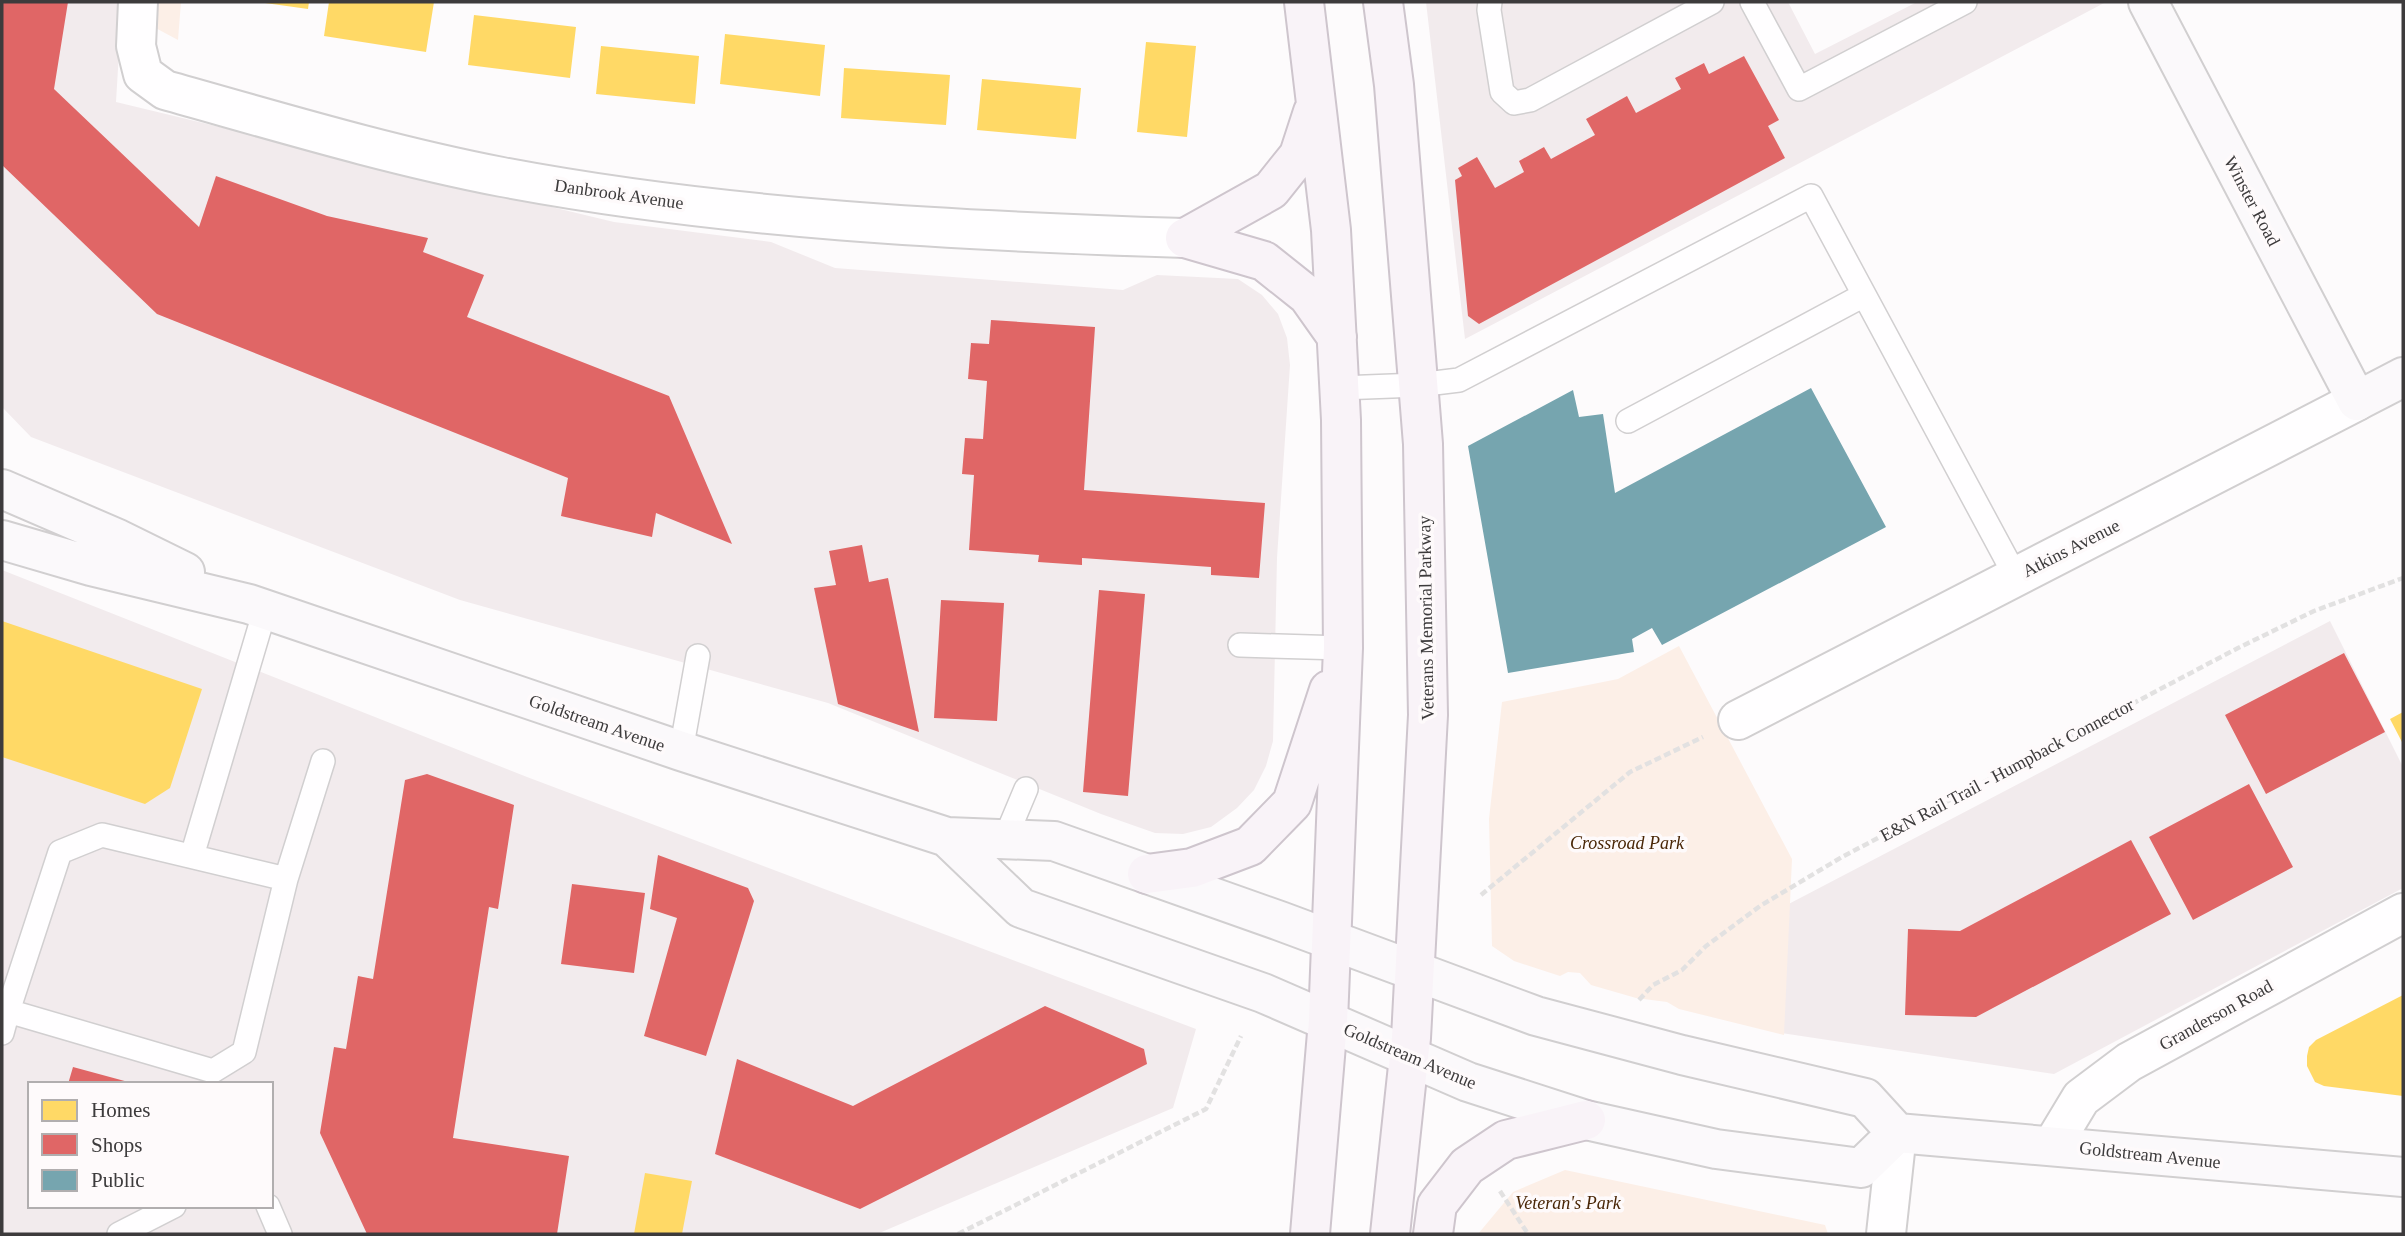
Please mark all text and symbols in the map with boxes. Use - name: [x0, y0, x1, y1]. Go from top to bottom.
- street label: Winster Road: [2220, 153, 2284, 249]
- street label: Danbrook Avenue: [553, 175, 685, 213]
- street label: Veterans Memorial Parkway: [1414, 515, 1438, 721]
- street label: Atkins Avenue: [2019, 515, 2123, 581]
- street label: Goldstream Avenue: [527, 690, 667, 756]
- street label: E&N Rail Trail - Humpback Connector: [1877, 694, 2137, 846]
- park label: Crossroad Park: [1570, 833, 1685, 853]
- street label: Granderson Road: [2156, 976, 2276, 1054]
- street label: Goldstream Avenue: [1341, 1019, 1479, 1093]
- legend: [28, 1082, 273, 1208]
- text: Homes: [91, 1098, 151, 1122]
- text: Shops: [91, 1133, 142, 1157]
- street label: Goldstream Avenue: [2078, 1138, 2222, 1172]
- text: Public: [91, 1168, 145, 1192]
- park label: Veteran's Park: [1515, 1193, 1622, 1213]

